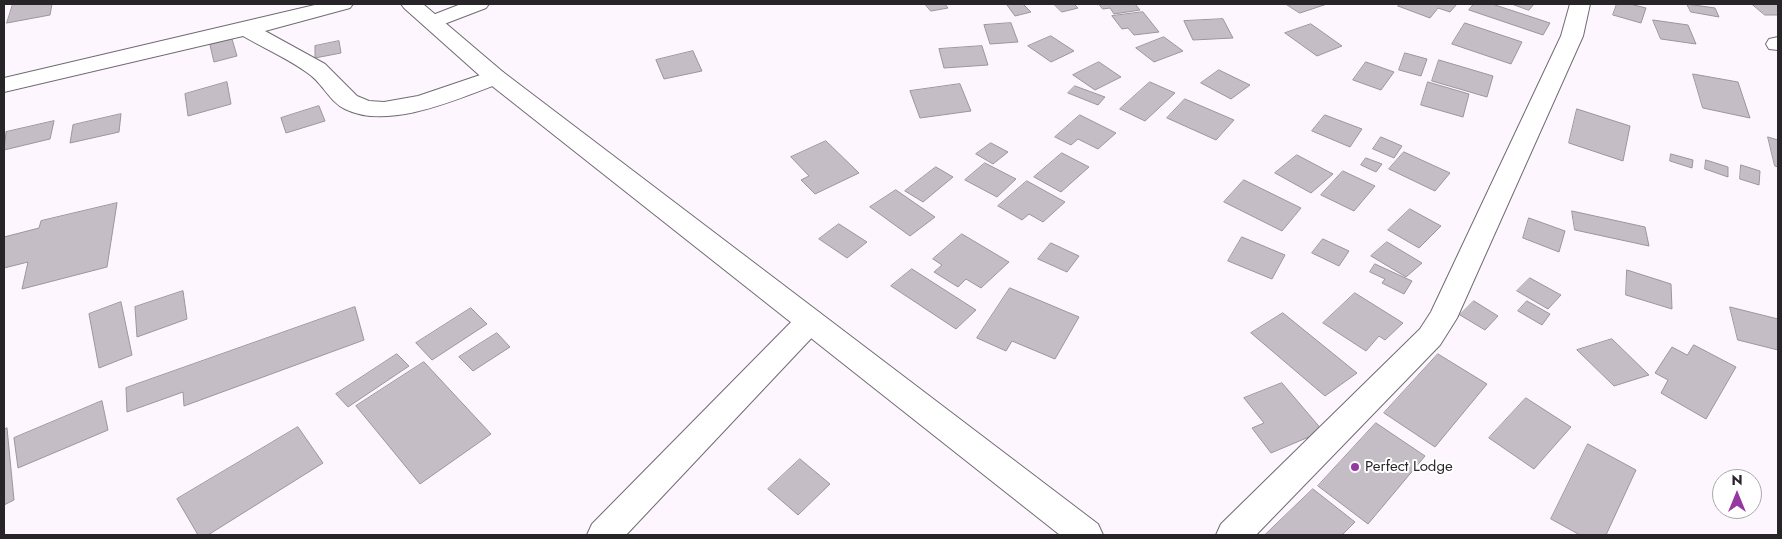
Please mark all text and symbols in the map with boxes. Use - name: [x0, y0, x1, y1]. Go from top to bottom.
- place label: Perfect Lodge: [1365, 458, 1453, 476]
- marker: Perfect Lodge: [1349, 461, 1361, 473]
- north arrow: [1712, 469, 1762, 519]
- text: N: [1731, 470, 1743, 490]

